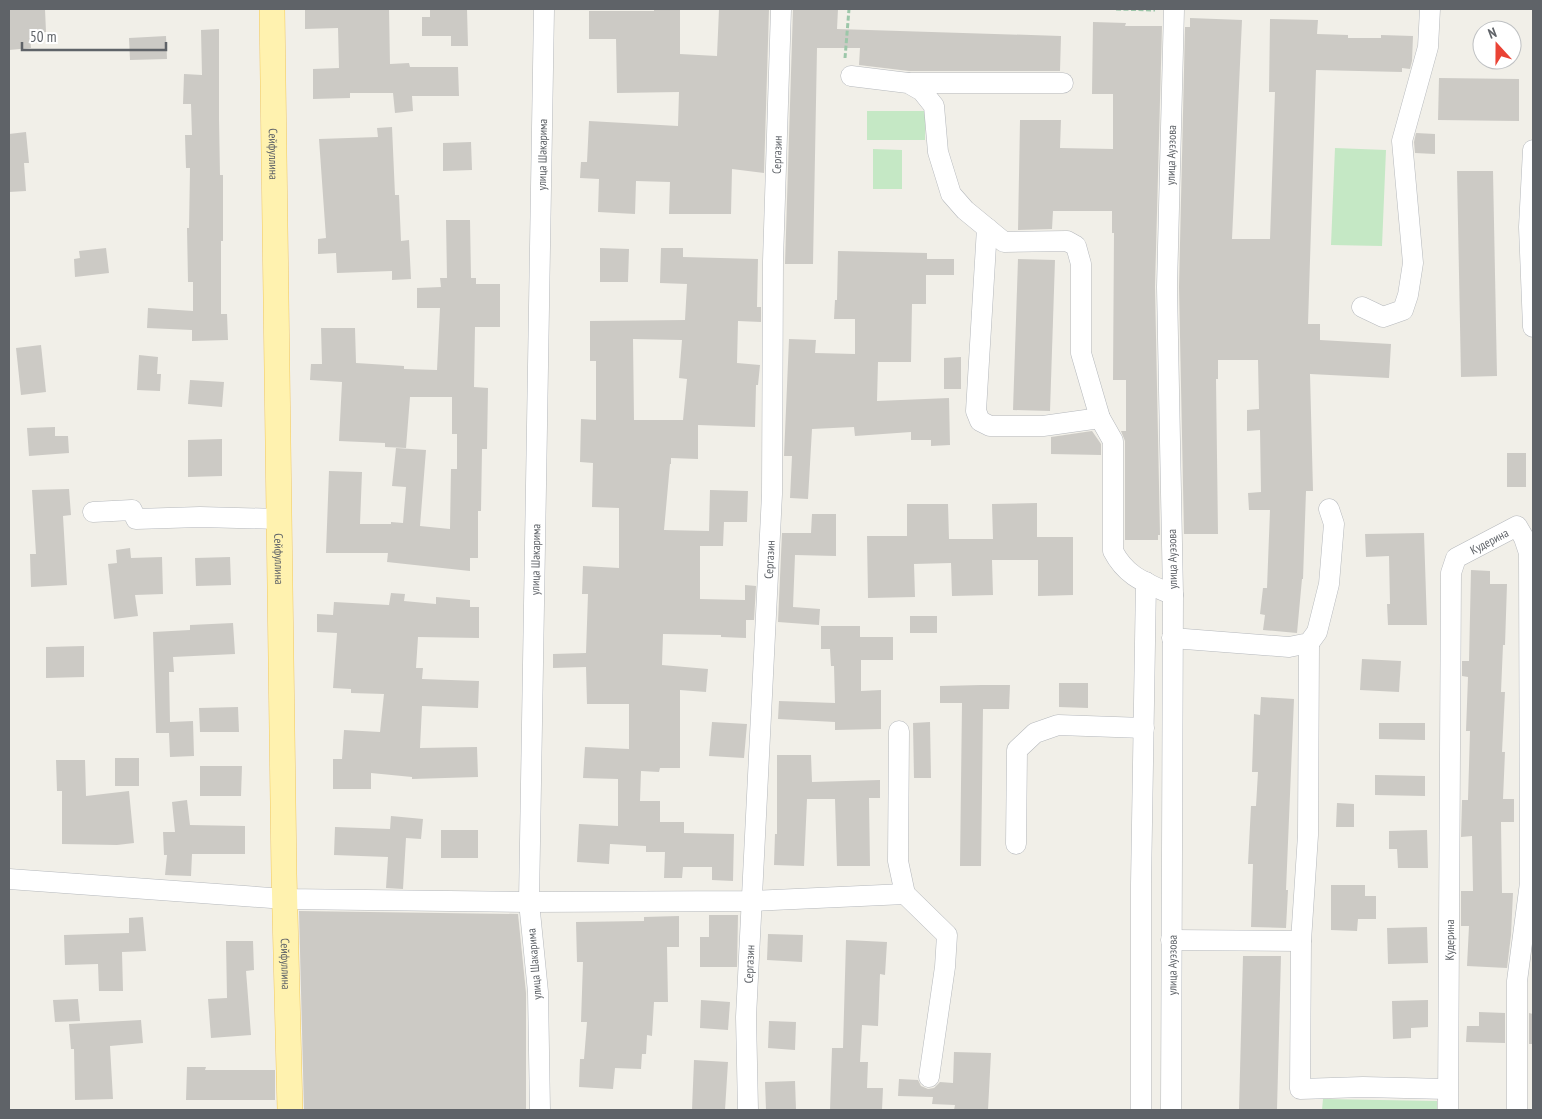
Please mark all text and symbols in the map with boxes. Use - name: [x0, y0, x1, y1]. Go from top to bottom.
- scale bar: [22, 20, 166, 52]
- north arrow: [1472, 20, 1522, 70]
- text: N: [1486, 23, 1499, 43]
- text: 50 m: [30, 27, 56, 46]
- street label: улица Шакарима: [533, 119, 550, 190]
- street label: улица Ауэзова: [1162, 125, 1179, 185]
- street label: Сейфуллина: [266, 128, 282, 180]
- street label: Сергазин: [768, 135, 784, 174]
- street label: улица Шакарима: [527, 523, 543, 595]
- street label: Кудерина: [1467, 524, 1511, 557]
- street label: улица Ауэзова: [1164, 529, 1180, 589]
- street label: Сейфуллина: [272, 533, 287, 585]
- street label: Сергазин: [760, 540, 777, 579]
- street label: Кудерина: [1441, 919, 1457, 961]
- street label: улица Шакарима: [523, 928, 545, 1000]
- street label: улица Ауэзова: [1164, 935, 1179, 995]
- street label: Сейфуллина: [278, 938, 294, 990]
- street label: Сергазин: [740, 945, 757, 984]

